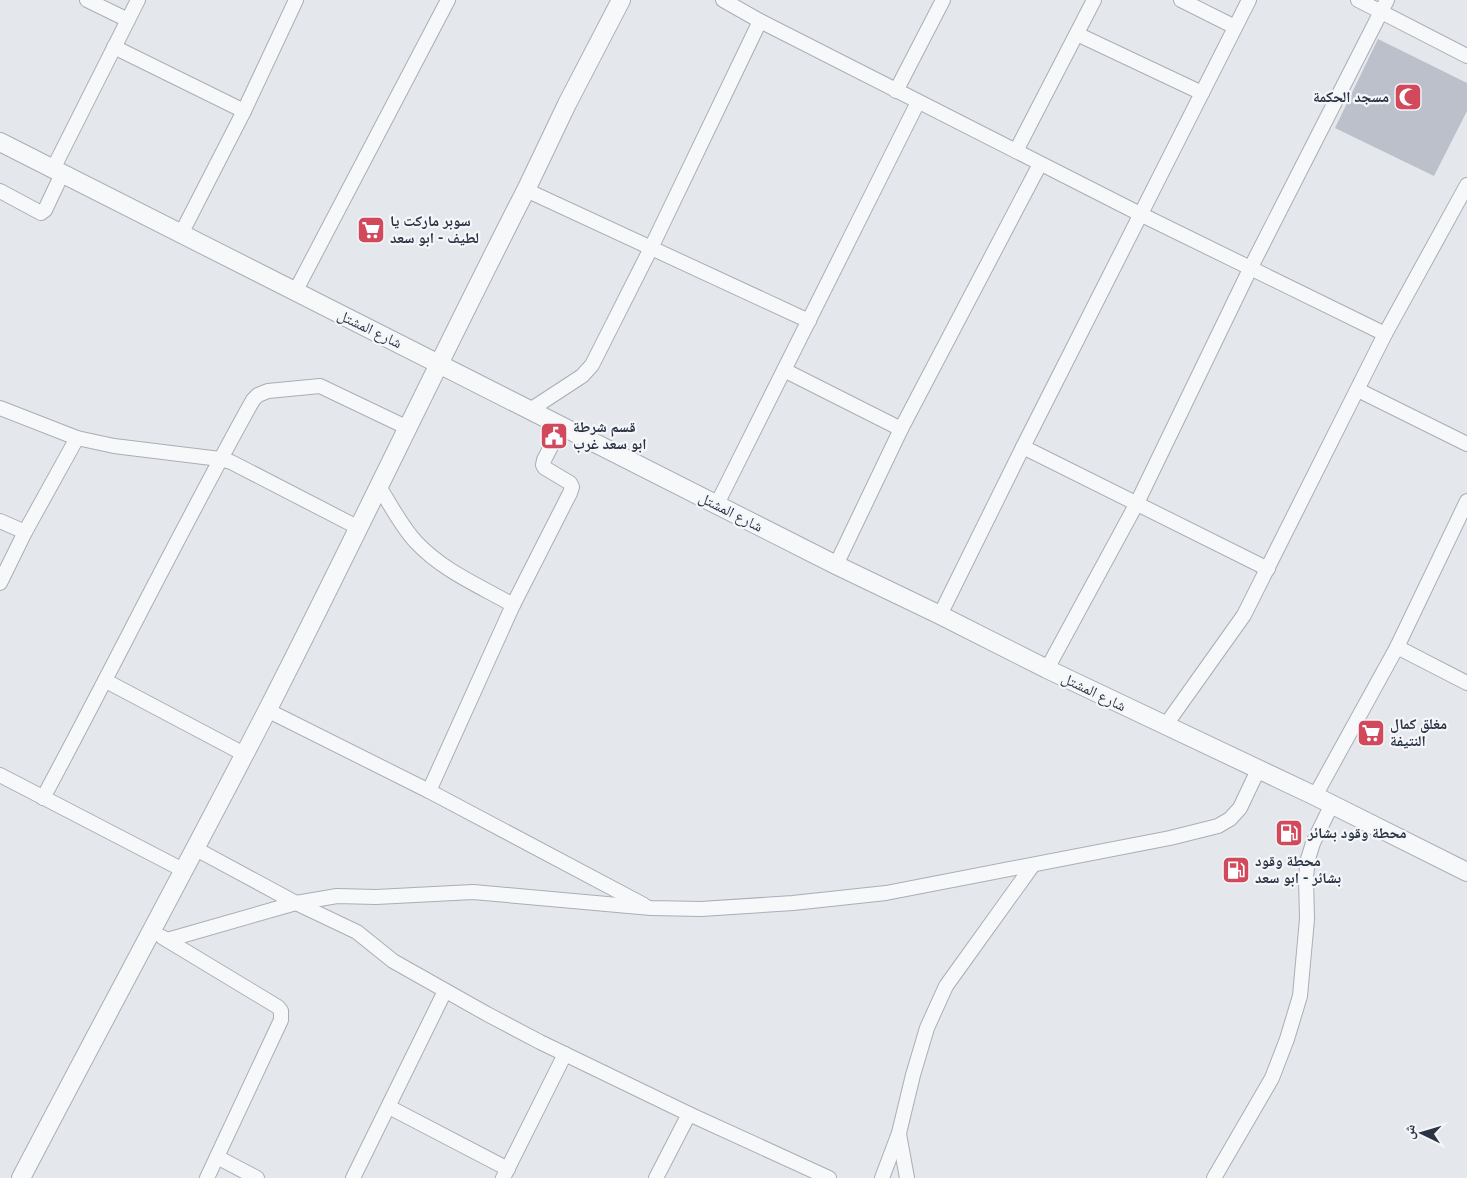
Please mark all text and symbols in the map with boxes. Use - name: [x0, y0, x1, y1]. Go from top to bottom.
- mosque icon: مسجد الحكمة: [1393, 82, 1423, 112]
- place label: مسجد الحكمة: [1313, 88, 1389, 106]
- place label: سوبر ماركت يا لطيف - ابو سعد: [390, 212, 479, 247]
- supermarket icon: سوبر ماركت يا لطيف - ابو سعد: [356, 215, 386, 245]
- street label: شارع المشتل: [334, 306, 405, 353]
- place label: قسم شرطة ابو سعد غرب: [573, 418, 646, 453]
- public building icon: قسم شرطة ابو سعد غرب: [539, 421, 569, 451]
- street label: شارع المشتل: [696, 488, 766, 537]
- street label: شارع المشتل: [1058, 669, 1129, 716]
- place label: مغلق كمال النتيفة: [1390, 715, 1447, 750]
- supermarket icon: مغلق كمال النتيفة: [1356, 718, 1386, 748]
- fuel station icon: محطة وقود بشائر: [1274, 818, 1304, 848]
- place label: محطة وقود بشائر: [1307, 824, 1407, 842]
- place label: محطة وقود بشائر - ابو سعد: [1255, 852, 1341, 887]
- fuel station icon: محطة وقود بشائر - ابو سعد: [1221, 855, 1251, 885]
- north arrow: [1397, 1108, 1447, 1158]
- text: ش: [1400, 1124, 1419, 1140]

